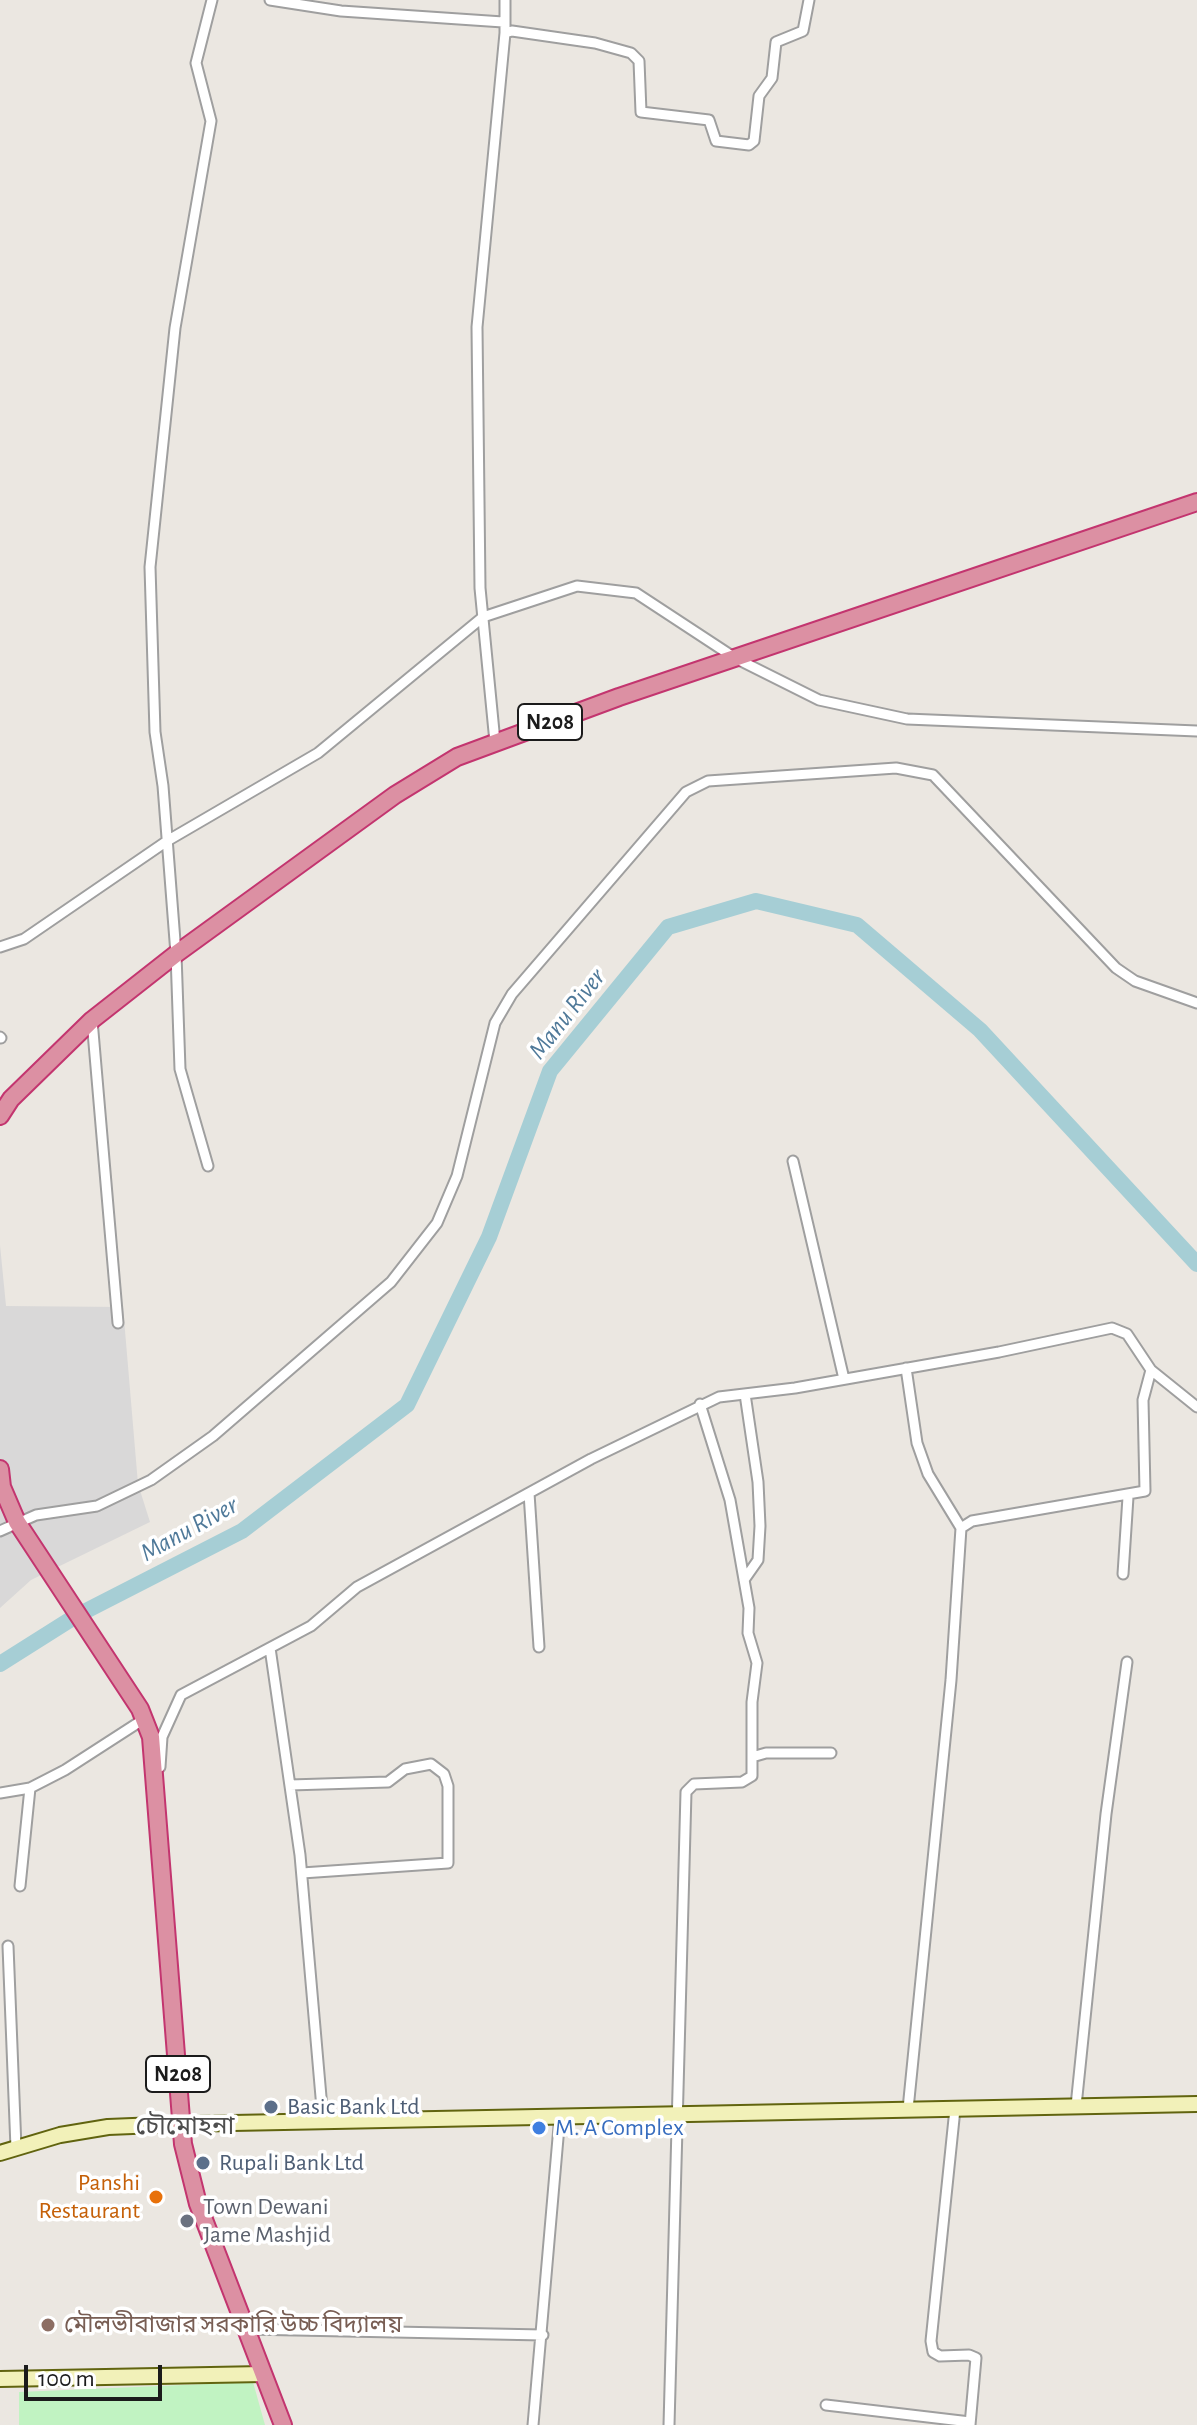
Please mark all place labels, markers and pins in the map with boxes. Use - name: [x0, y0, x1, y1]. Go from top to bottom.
- place label: Basic Bank Ltd: [287, 2093, 420, 2121]
- marker: Basic Bank Ltd: [262, 2098, 280, 2116]
- place label: M. A Complex: [555, 2114, 684, 2142]
- marker: M. A Complex: [530, 2119, 548, 2137]
- place label: Rupali Bank Ltd: [219, 2149, 364, 2177]
- marker: Rupali Bank Ltd: [194, 2154, 212, 2172]
- place label: Panshi Restaurant: [38, 2169, 140, 2225]
- marker: Panshi Restaurant: [147, 2188, 165, 2206]
- place label: Town Dewani Jame Mashjid: [203, 2193, 331, 2249]
- marker: Town Dewani Jame Mashjid: [178, 2212, 196, 2230]
- place label: মৌলভীবাজার সরকারি উচ্চ বিদ্যালয়: [64, 2311, 402, 2339]
- marker: মৌলভীবাজার সরকারি উচ্চ বিদ্যালয়: [39, 2316, 57, 2334]

